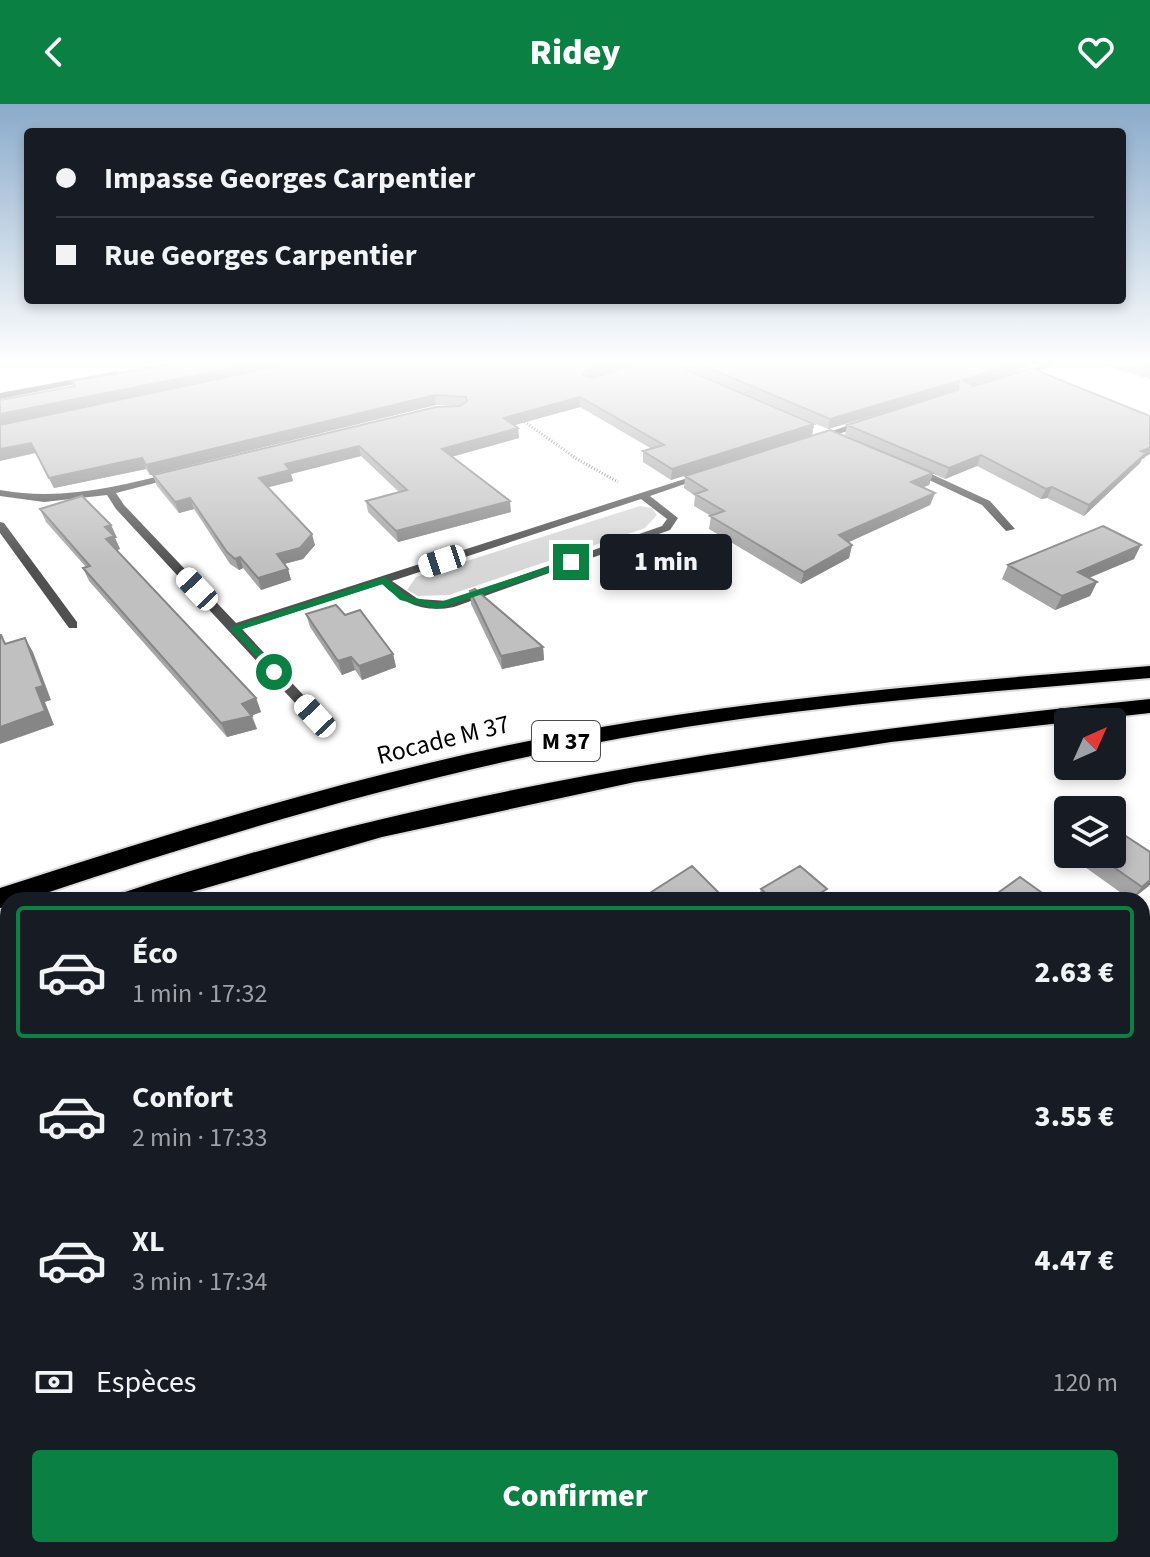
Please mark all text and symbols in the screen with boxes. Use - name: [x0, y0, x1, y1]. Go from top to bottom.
- text: Ridey: [530, 27, 620, 78]
- icon: back: [32, 30, 76, 74]
- icon: heart: [1074, 30, 1118, 74]
- text: Impasse Georges Carpentier: [104, 157, 475, 200]
- text: Rue Georges Carpentier: [104, 234, 417, 277]
- callout: 1 min: [599, 534, 731, 590]
- car: [415, 542, 469, 580]
- text: 1 min: [634, 543, 698, 580]
- route end: [553, 544, 589, 580]
- car: [172, 563, 222, 615]
- route start: [256, 654, 292, 690]
- car: [290, 690, 340, 742]
- street label: Rocade M 37: [373, 705, 513, 774]
- north arrow: [1054, 708, 1126, 780]
- map controls: [1054, 708, 1126, 868]
- road number: M 37: [532, 721, 600, 761]
- button: layers: [1054, 796, 1126, 868]
- text: Éco: [132, 932, 178, 975]
- icon: car: [36, 936, 108, 1008]
- text: 2.63 €: [1035, 951, 1114, 994]
- text: 1 min · 17:32: [132, 975, 267, 1012]
- text: Confort: [132, 1076, 233, 1119]
- icon: car: [36, 1080, 108, 1152]
- text: 3.55 €: [1035, 1095, 1114, 1138]
- text: 2 min · 17:33: [132, 1119, 267, 1156]
- text: XL: [132, 1220, 165, 1263]
- icon: car: [36, 1224, 108, 1296]
- text: 4.47 €: [1035, 1239, 1114, 1282]
- text: 3 min · 17:34: [132, 1263, 267, 1300]
- icon: cash: [32, 1360, 76, 1404]
- text: Espèces: [96, 1361, 196, 1404]
- text: 120 m: [1052, 1364, 1118, 1401]
- button: Confirmer: [32, 1450, 1118, 1542]

